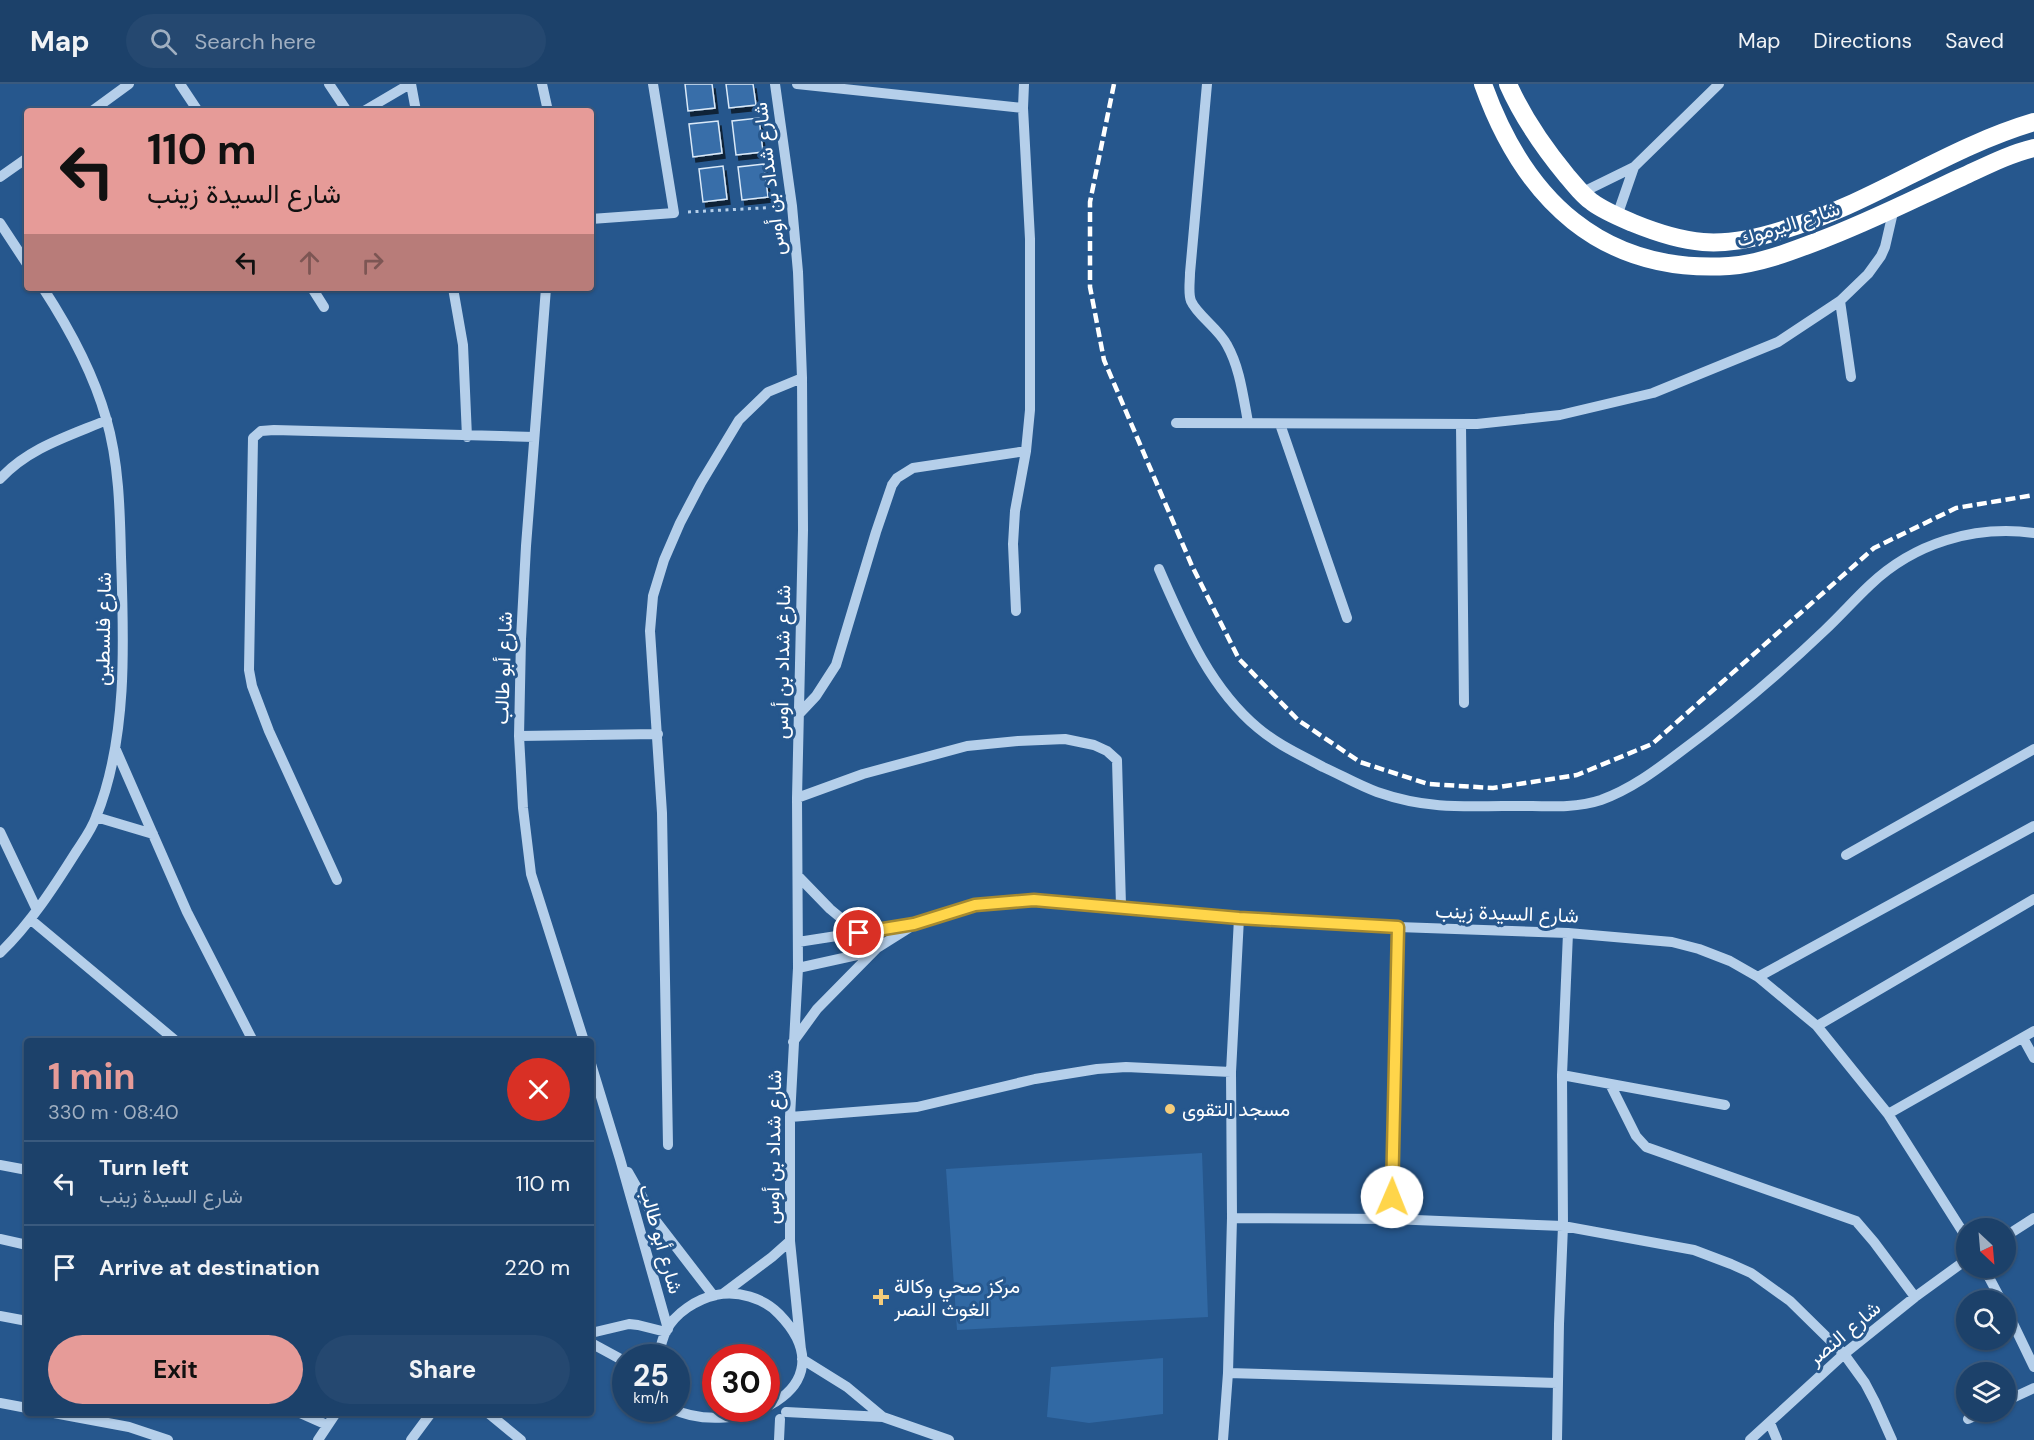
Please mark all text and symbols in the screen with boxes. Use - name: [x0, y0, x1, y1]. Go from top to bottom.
- search box: [126, 14, 546, 68]
- text: Map: [30, 23, 90, 60]
- icon: search: [147, 25, 180, 58]
- text: Search here: [195, 27, 316, 56]
- text: Map: [1738, 27, 1780, 55]
- text: Directions: [1813, 27, 1912, 55]
- text: Saved: [1945, 27, 2004, 55]
- street label: شارع شداد بن أوس: [747, 101, 792, 257]
- text: 110 m: [147, 122, 257, 177]
- icon: left: [48, 132, 126, 210]
- text: شارع السيدة زينب: [147, 176, 341, 211]
- street label: شارع اليرموك: [1733, 195, 1843, 254]
- icon: left: [230, 246, 263, 279]
- icon: ahead: [293, 246, 326, 279]
- icon: right: [356, 246, 389, 279]
- street label: شارع فلسطين: [89, 572, 118, 686]
- street label: شارع شداد بن أوس: [768, 585, 797, 739]
- street label: شارع أبو طالب: [488, 611, 519, 725]
- street label: شارع السيدة زينب: [1435, 897, 1579, 930]
- pin: [833, 907, 884, 958]
- icon: arrive: [842, 916, 875, 949]
- text: 1 min: [48, 1053, 136, 1100]
- button: close: [507, 1058, 570, 1121]
- street label: شارع شداد بن أوس: [759, 1070, 788, 1224]
- place label: مسجد التقوى: [1182, 1096, 1290, 1122]
- text: 330 m · 08:40: [48, 1099, 179, 1125]
- marker: مسجد التقوى: [1163, 1102, 1177, 1116]
- text: Turn left: [99, 1153, 189, 1182]
- position arrow: [1360, 1165, 1424, 1229]
- icon: left: [48, 1167, 81, 1200]
- text: 110 m: [516, 1169, 570, 1198]
- street label: شارع أبو طالب: [632, 1181, 689, 1297]
- text: شارع السيدة زينب: [99, 1183, 243, 1209]
- north arrow: [1956, 1218, 2016, 1278]
- map controls: [1956, 1218, 2016, 1422]
- icon: arrive: [48, 1251, 81, 1284]
- text: Arrive at destination: [99, 1253, 320, 1282]
- text: 220 m: [504, 1253, 570, 1282]
- place label: مركز صحي وكالة الغوث النصر: [893, 1273, 1020, 1322]
- marker: مركز صحي وكالة الغوث النصر: [872, 1288, 890, 1306]
- button: search: [1956, 1290, 2016, 1350]
- street label: شارع النصر: [1801, 1295, 1887, 1373]
- button: Exit: [48, 1335, 303, 1404]
- button: Share: [315, 1335, 570, 1404]
- speed limit sign: 30: [702, 1344, 780, 1422]
- text: 25: [633, 1356, 669, 1395]
- button: layers: [1956, 1362, 2016, 1422]
- text: km/h: [633, 1388, 669, 1408]

